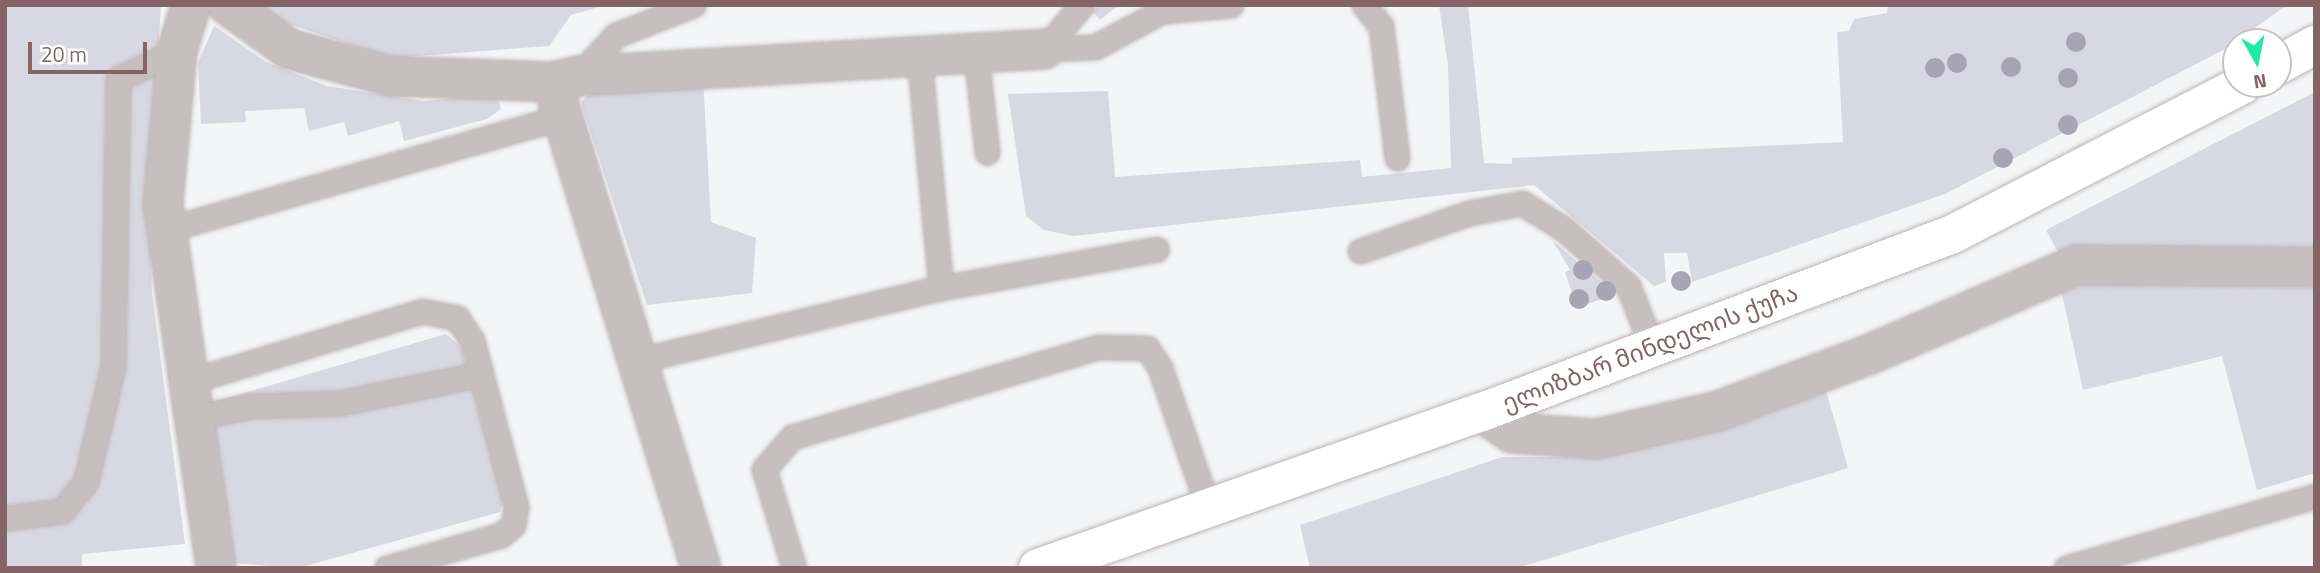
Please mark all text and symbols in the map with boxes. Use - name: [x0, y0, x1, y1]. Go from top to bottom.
- scale bar: [32, 28, 150, 72]
- north arrow: [2222, 28, 2292, 98]
- text: 20 m: [41, 38, 87, 70]
- text: N: [2251, 67, 2269, 98]
- street label: ელიზბარ მინდელის ქუჩა: [1498, 278, 1802, 418]

